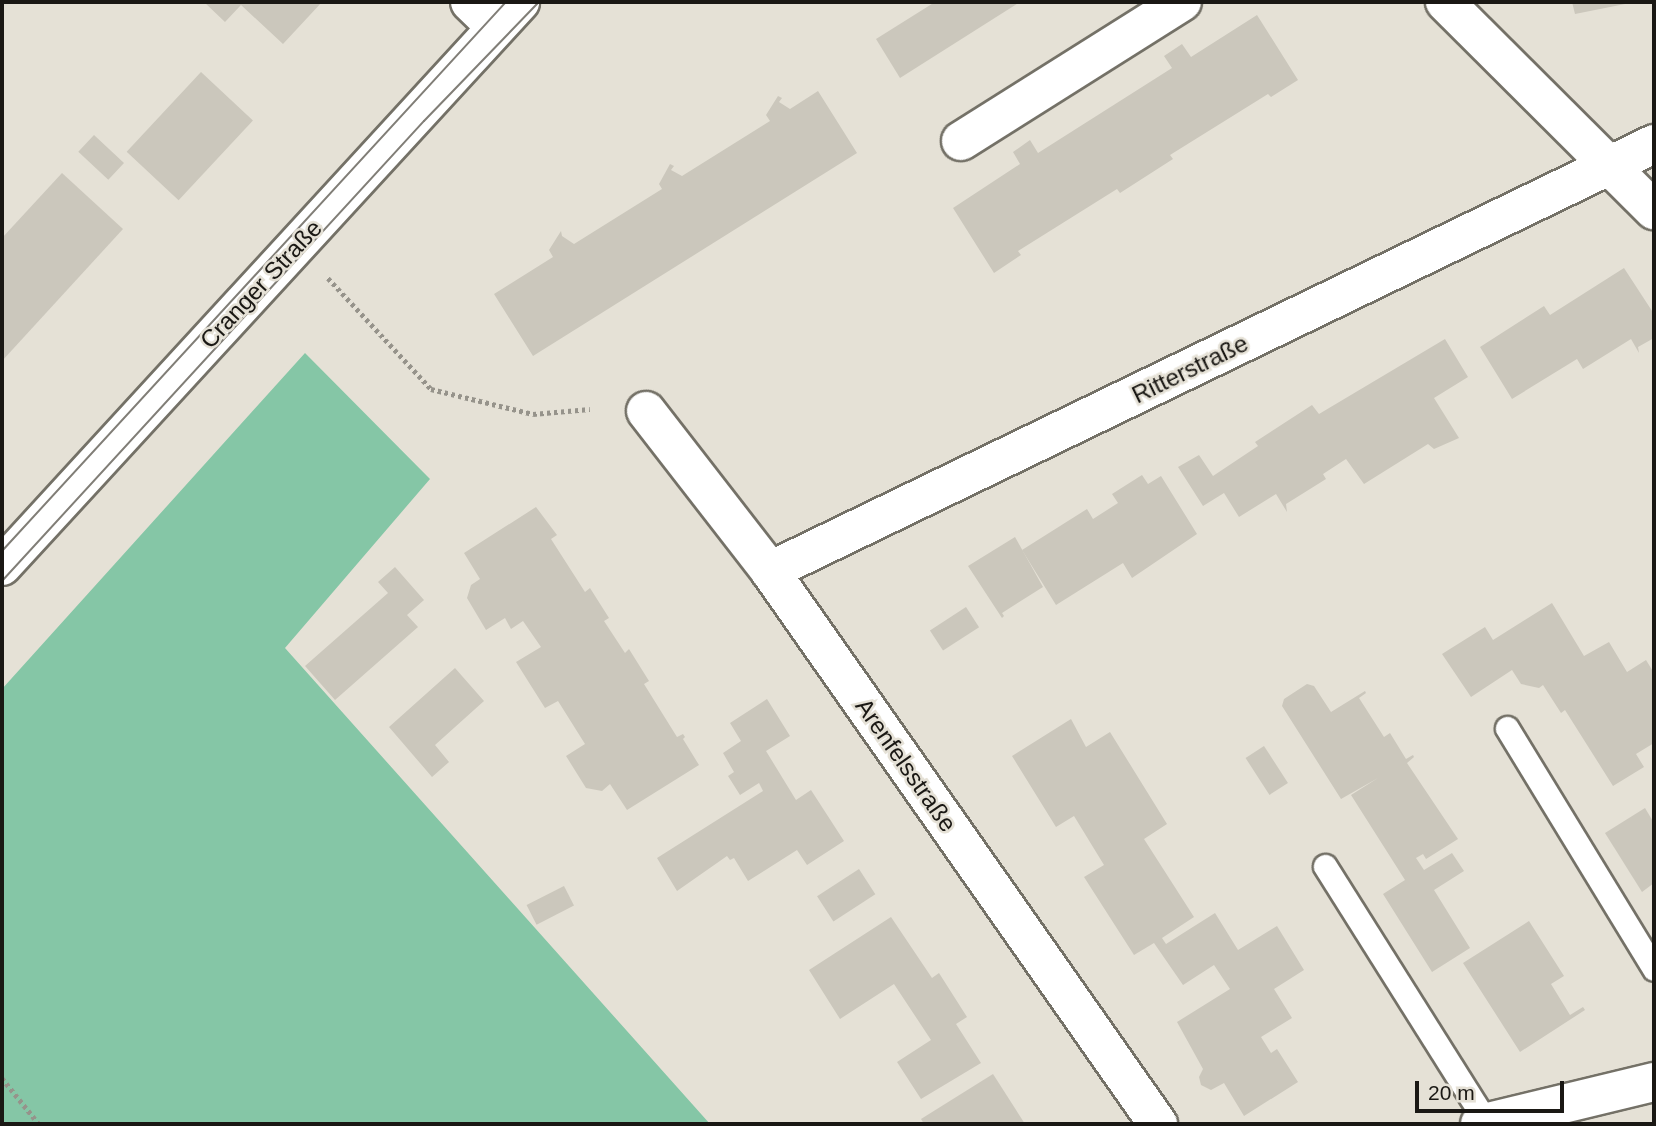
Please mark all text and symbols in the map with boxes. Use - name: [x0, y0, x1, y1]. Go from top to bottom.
- street label: Cranger Straße: [194, 214, 328, 354]
- street label: Ritterstraße: [1127, 329, 1253, 409]
- street label: Arenfelsstraße: [849, 693, 963, 837]
- scale bar: [1418, 1066, 1567, 1110]
- text: 20 m: [1428, 1081, 1475, 1104]

